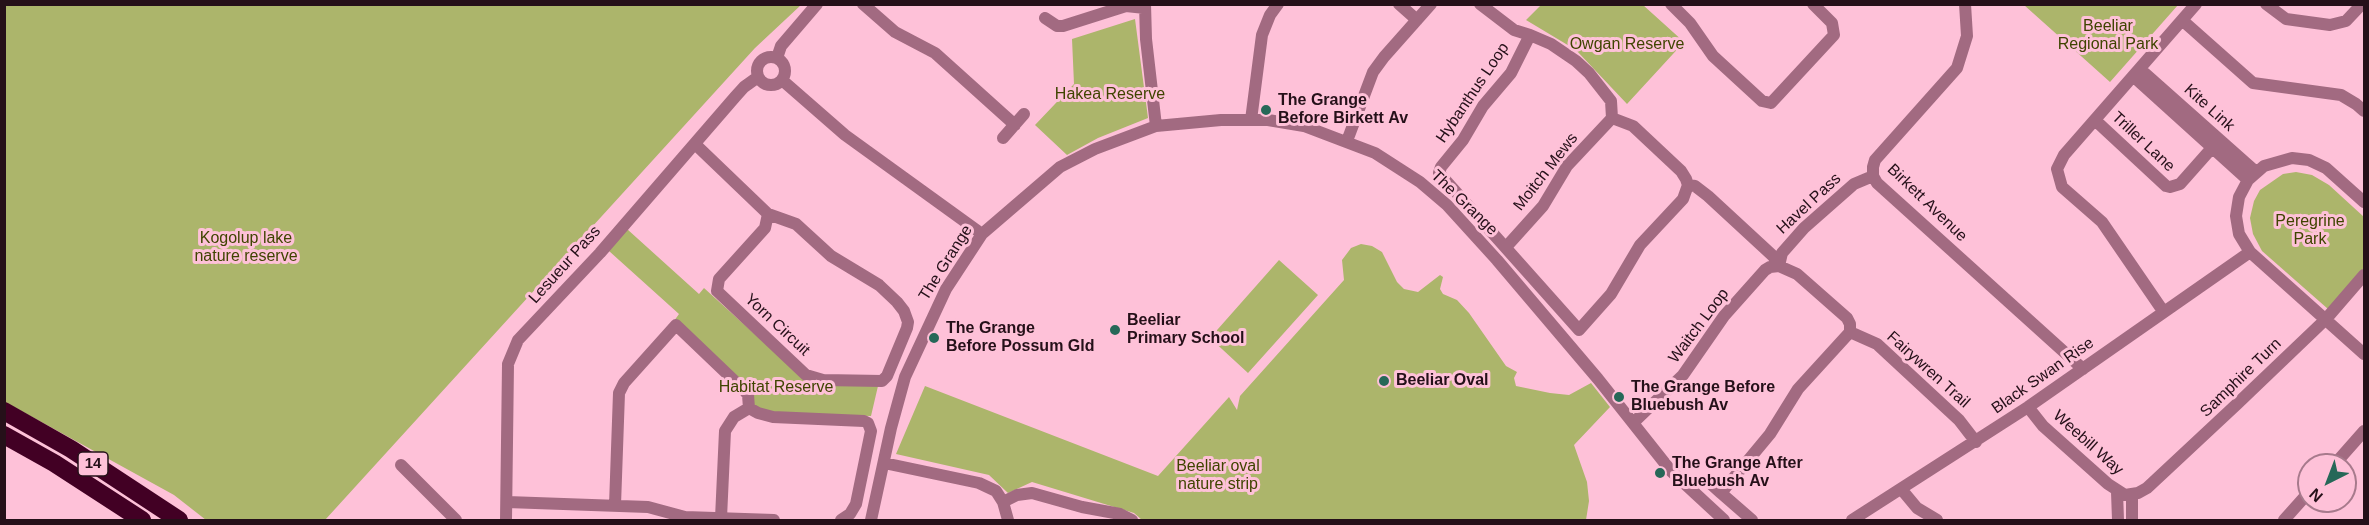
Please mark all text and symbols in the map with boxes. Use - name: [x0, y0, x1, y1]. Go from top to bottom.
- park label: Beeliar Regional Park: [2058, 17, 2158, 55]
- park label: Owgan Reserve: [1570, 35, 1684, 55]
- street label: Hybanthus Loop: [1432, 39, 1514, 147]
- street label: Kite Link: [2180, 80, 2238, 136]
- park label: Hakea Reserve: [1055, 85, 1165, 105]
- place label: The Grange Before Birkett Av: [1278, 91, 1408, 129]
- marker: The Grange Before Birkett Av: [1259, 103, 1273, 117]
- street label: Triller Lane: [2107, 108, 2179, 176]
- street label: Moitch Mews: [1510, 129, 1582, 215]
- street label: Birkett Avenue: [1883, 160, 1971, 246]
- street label: The Grange: [1427, 166, 1501, 240]
- street label: Havel Pass: [1773, 169, 1845, 239]
- park label: Peregrine Park: [2275, 212, 2345, 250]
- street label: Lesueur Pass: [525, 222, 605, 308]
- street label: The Grange: [915, 222, 977, 304]
- park label: Kogolup lake nature reserve: [194, 229, 298, 267]
- street label: Waitch Loop: [1665, 285, 1733, 367]
- street label: Yorn Circuit: [740, 290, 814, 360]
- place label: Beeliar Primary School: [1127, 311, 1244, 349]
- place label: The Grange Before Possum Gld: [946, 319, 1094, 357]
- marker: Beeliar Primary School: [1108, 323, 1122, 337]
- street label: Fairywren Trail: [1882, 328, 1974, 412]
- marker: The Grange Before Possum Gld: [927, 331, 941, 345]
- street label: Black Swan Rise: [1988, 334, 2098, 418]
- street label: Samphire Turn: [2196, 335, 2286, 421]
- place label: Beeliar Oval: [1396, 371, 1488, 391]
- marker: Beeliar Oval: [1377, 374, 1391, 388]
- park label: Habitat Reserve: [719, 378, 833, 398]
- place label: The Grange Before Bluebush Av: [1631, 378, 1775, 416]
- marker: The Grange Before Bluebush Av: [1612, 390, 1626, 404]
- street label: Weebill Way: [2049, 406, 2127, 480]
- road number: 14: [78, 452, 108, 476]
- north arrow: [2297, 453, 2357, 513]
- place label: The Grange After Bluebush Av: [1672, 454, 1803, 492]
- park label: Beeliar oval nature strip: [1176, 457, 1260, 495]
- marker: The Grange After Bluebush Av: [1653, 466, 1667, 480]
- text: N: [2306, 485, 2326, 505]

